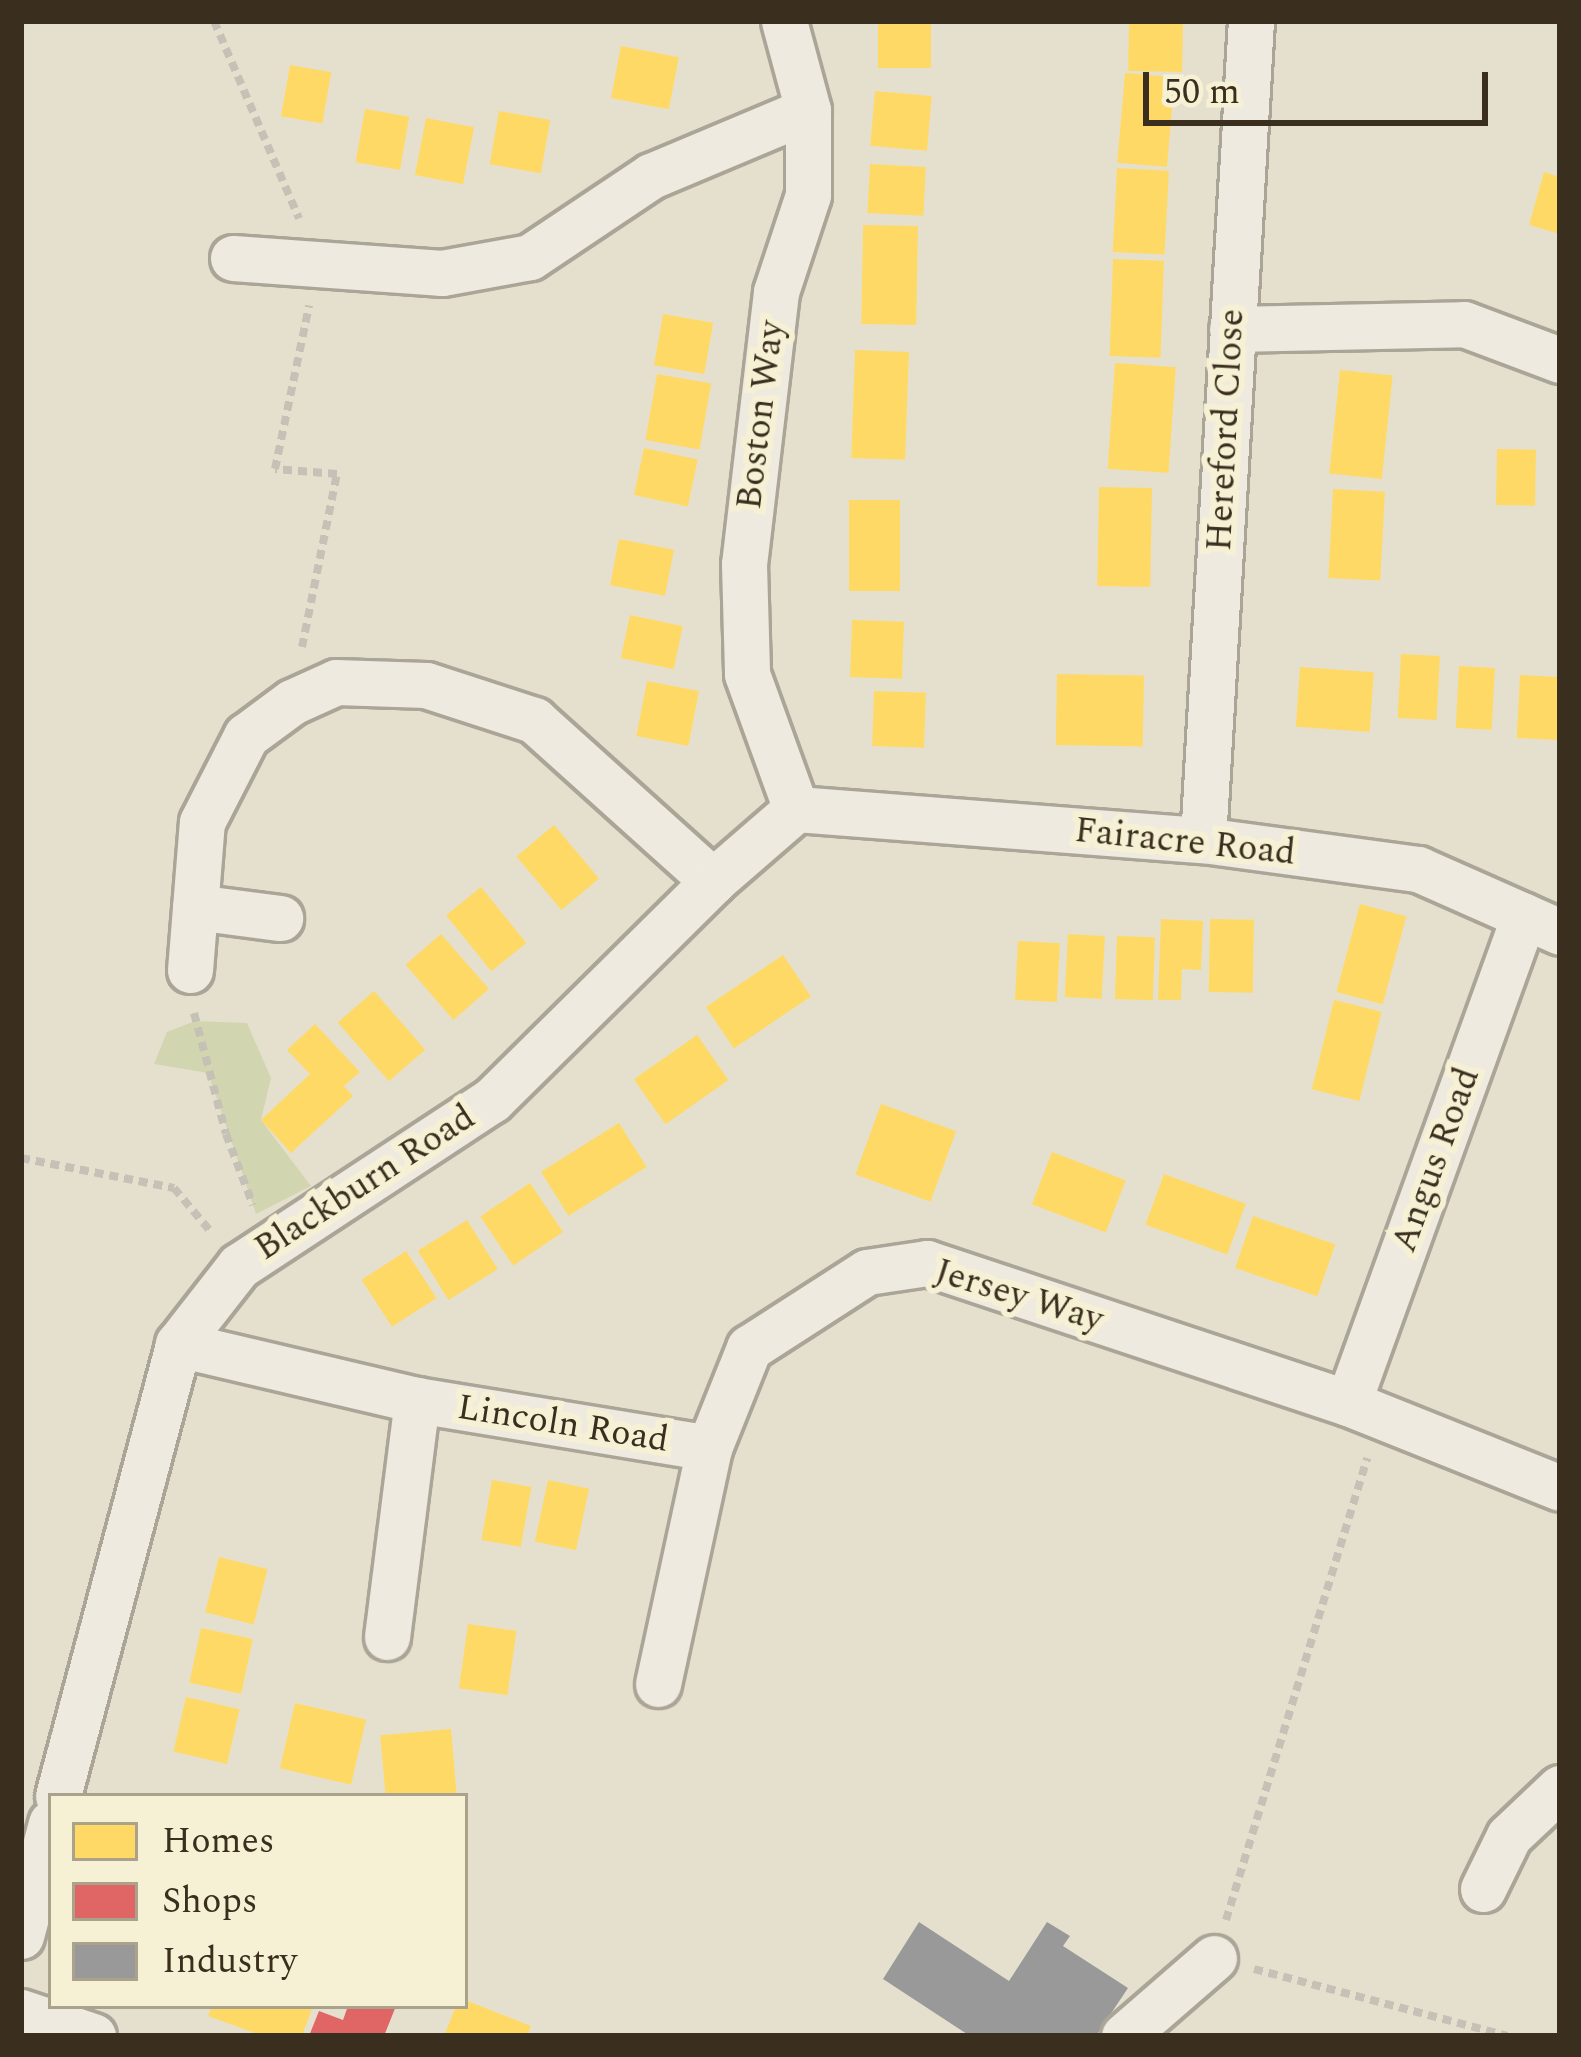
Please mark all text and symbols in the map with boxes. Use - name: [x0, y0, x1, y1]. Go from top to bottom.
- scale bar: [1149, 48, 1494, 122]
- text: 50 m: [1164, 65, 1240, 120]
- street label: Hereford Close: [1198, 308, 1254, 552]
- street label: Boston Way: [728, 318, 794, 512]
- street label: Fairacre Road: [1073, 809, 1297, 875]
- street label: Angus Road: [1383, 1062, 1489, 1258]
- street label: Blackburn Road: [247, 1096, 483, 1270]
- street label: Jersey Way: [930, 1250, 1108, 1342]
- street label: Lincoln Road: [454, 1386, 672, 1462]
- legend: [48, 1793, 468, 2009]
- text: Homes: [162, 1814, 275, 1869]
- text: Shops: [162, 1874, 257, 1929]
- text: Industry: [162, 1934, 297, 1989]

